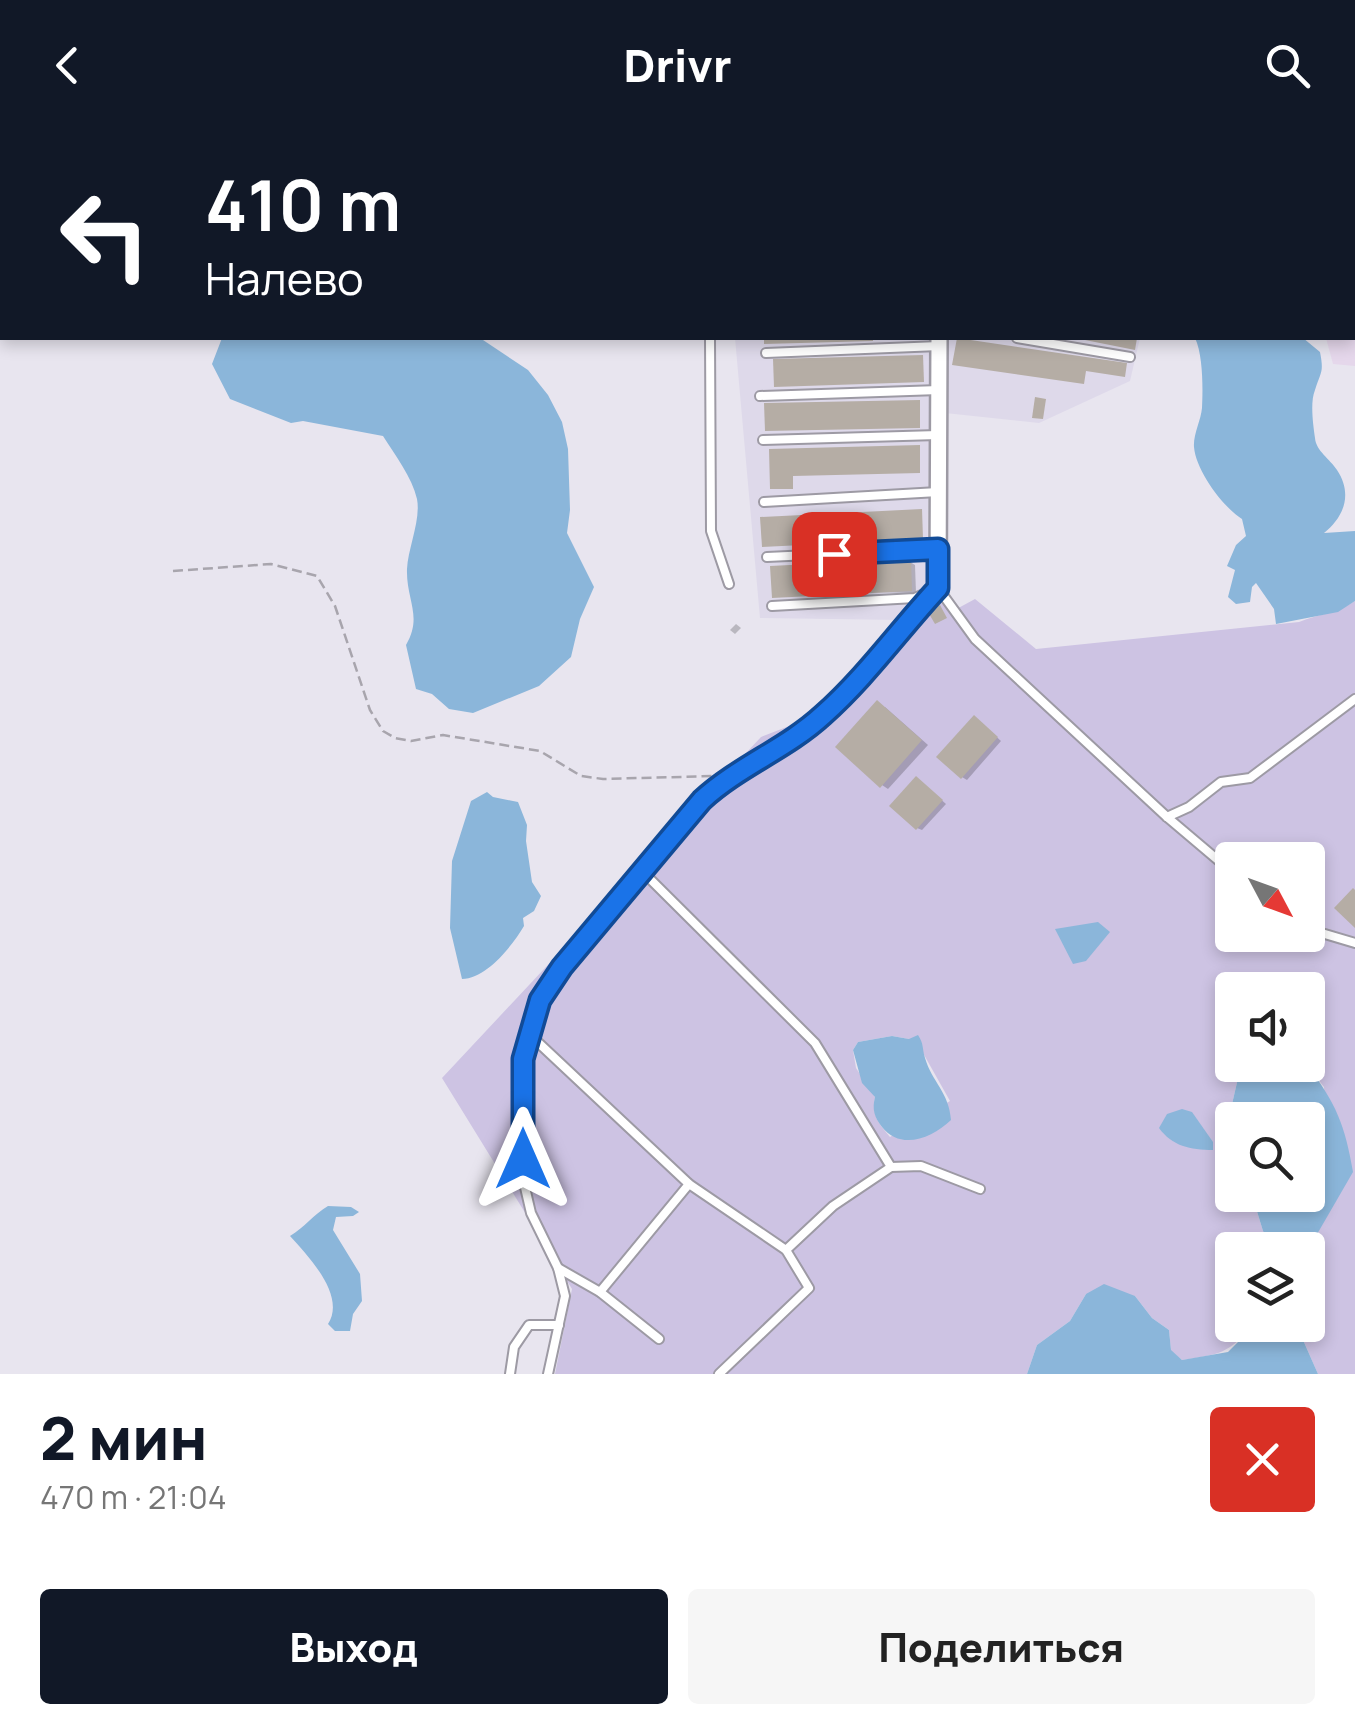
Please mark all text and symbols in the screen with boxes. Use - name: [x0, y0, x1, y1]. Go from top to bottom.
- text: Drivr: [624, 34, 731, 96]
- icon: back: [40, 38, 95, 93]
- icon: search: [1260, 38, 1315, 93]
- text: 410 m: [205, 156, 401, 252]
- icon: left: [40, 170, 170, 300]
- text: Налево: [205, 247, 364, 309]
- pin: [792, 512, 877, 597]
- icon: arrive: [807, 527, 862, 582]
- north arrow: [1215, 842, 1325, 952]
- map controls: [1215, 842, 1325, 1342]
- button: sound: [1215, 972, 1325, 1082]
- button: search: [1215, 1102, 1325, 1212]
- position arrow: [471, 1107, 575, 1211]
- button: layers: [1215, 1232, 1325, 1342]
- text: 2 мин: [40, 1396, 208, 1478]
- button: close: [1210, 1407, 1315, 1512]
- text: 470 m · 21:04: [40, 1475, 227, 1519]
- button: Выход: [40, 1589, 668, 1704]
- button: Поделиться: [688, 1589, 1315, 1704]

